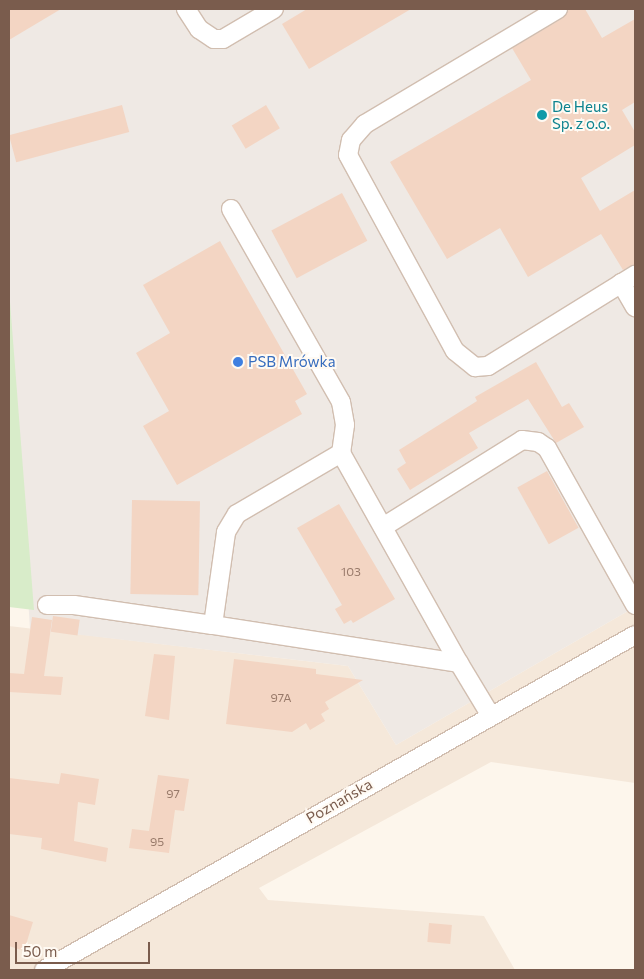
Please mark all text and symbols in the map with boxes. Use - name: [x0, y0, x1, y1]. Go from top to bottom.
- place label: De Heus Sp. z o.o.: [552, 97, 610, 132]
- marker: De Heus Sp. z o.o.: [536, 109, 548, 121]
- place label: PSB Mrówka: [248, 353, 336, 371]
- marker: PSB Mrówka: [232, 356, 244, 368]
- house number: 103: [341, 565, 361, 579]
- house number: 97A: [271, 691, 291, 705]
- street label: Poznańska: [303, 775, 375, 827]
- house number: 97: [166, 787, 180, 801]
- house number: 95: [150, 835, 164, 849]
- scale bar: [18, 932, 152, 964]
- text: 50 m: [23, 942, 57, 960]

